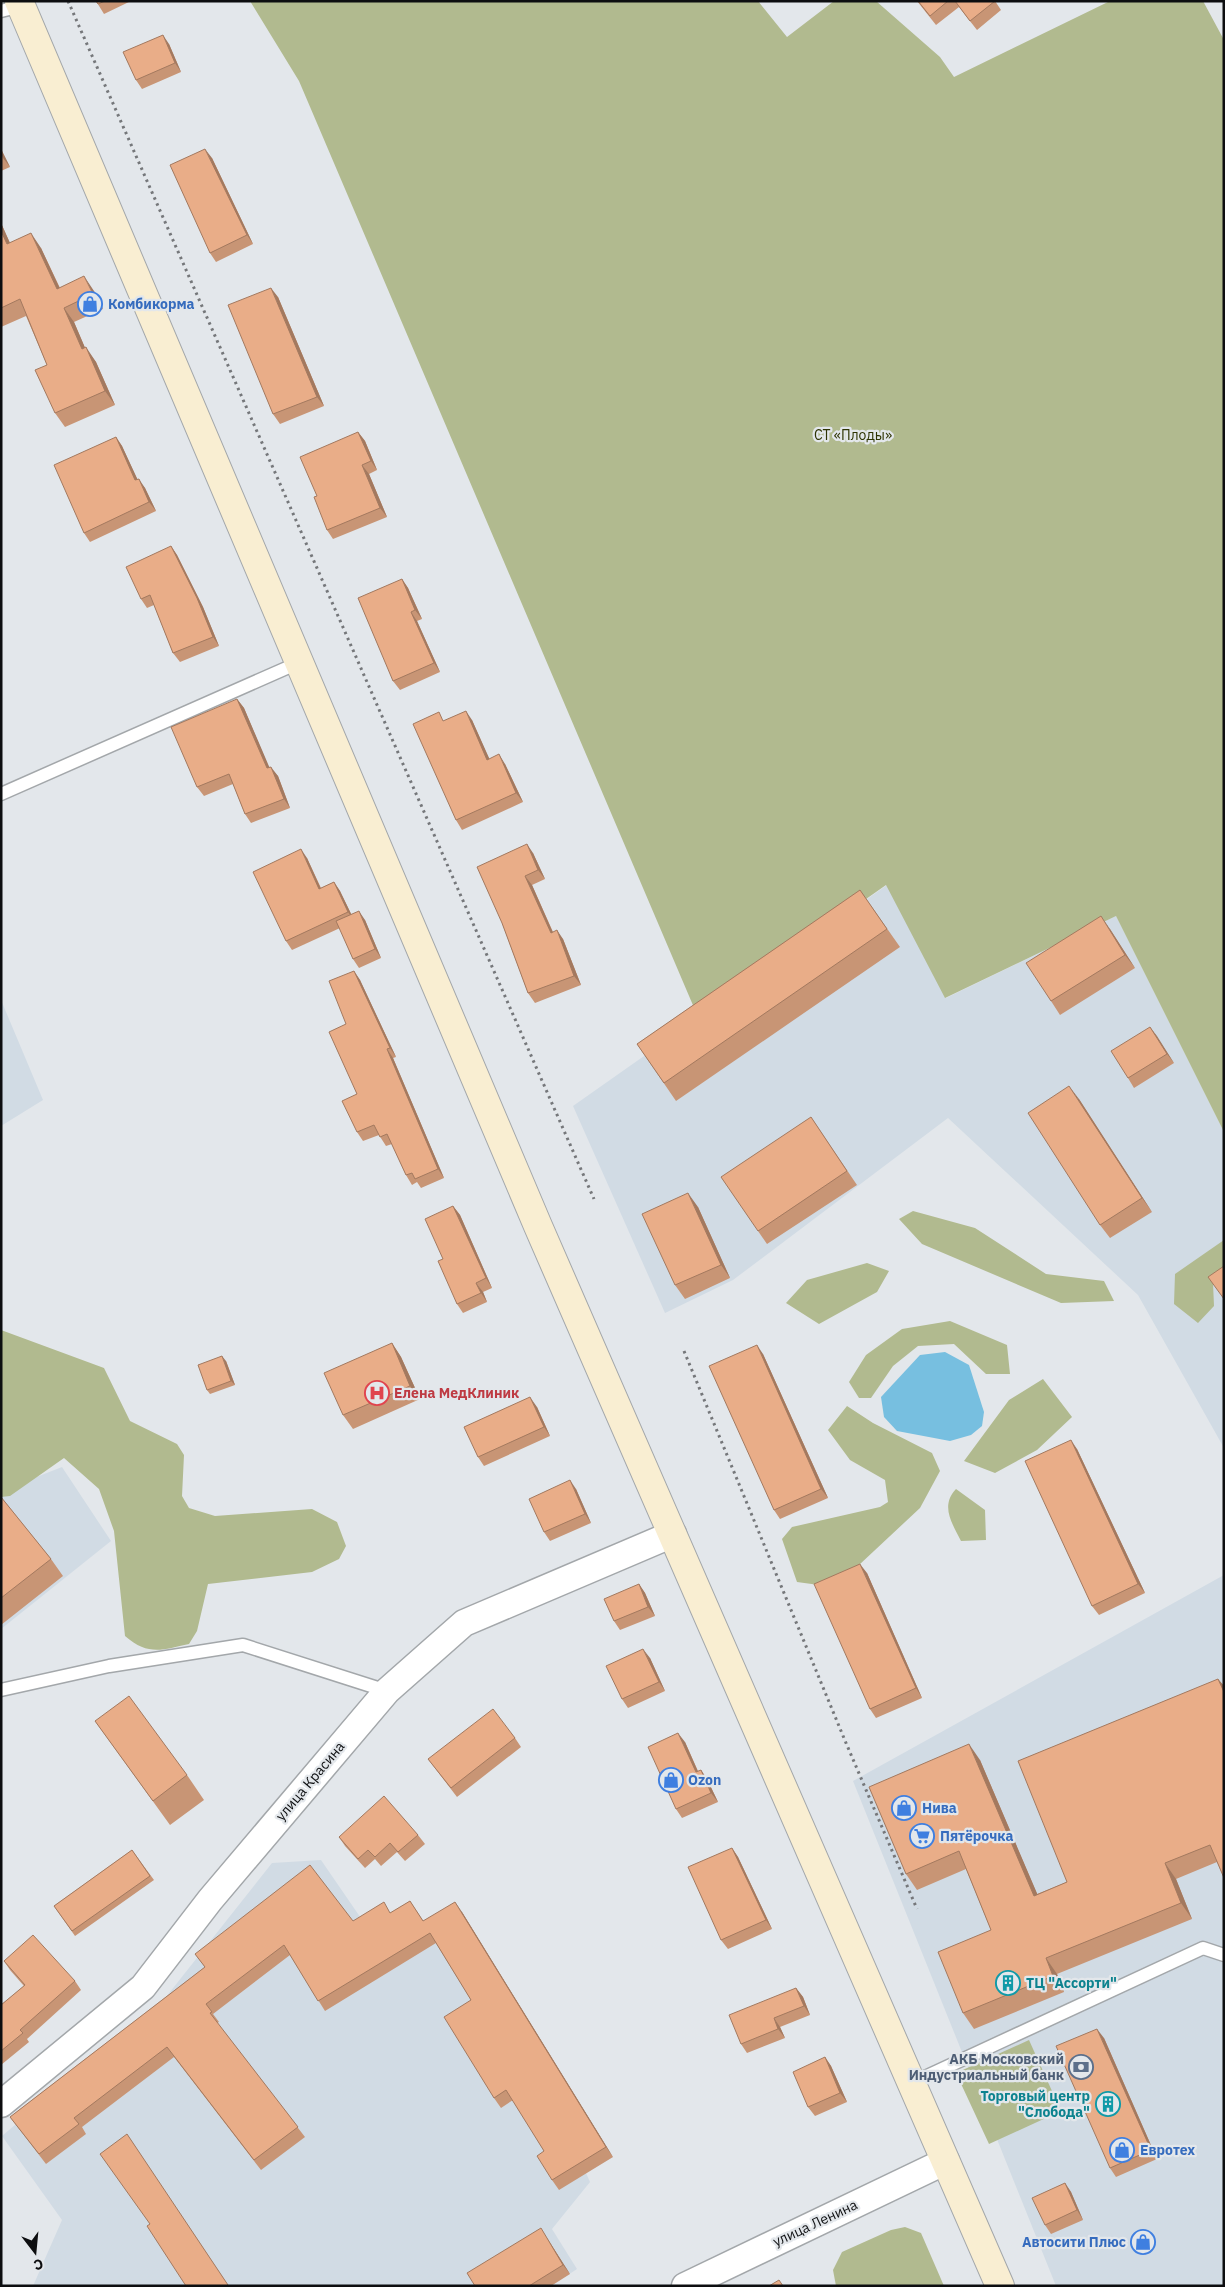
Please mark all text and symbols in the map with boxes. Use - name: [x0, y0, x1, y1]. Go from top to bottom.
- shop icon: Комбикорма: [77, 291, 103, 317]
- place label: Комбикорма: [108, 295, 195, 313]
- park label: СТ «Плоды»: [814, 426, 892, 444]
- hospital icon: Елена МедКлиник: [364, 1380, 390, 1406]
- place label: Елена МедКлиник: [394, 1384, 519, 1402]
- street label: улица Красина: [272, 1737, 349, 1824]
- shop icon: Ozon: [658, 1767, 684, 1793]
- place label: Ozon: [688, 1771, 721, 1789]
- shop icon: Нива: [891, 1795, 917, 1821]
- place label: Нива: [922, 1799, 957, 1817]
- supermarket icon: Пятёрочка: [909, 1823, 935, 1849]
- place label: Пятёрочка: [940, 1827, 1013, 1845]
- building icon: ТЦ "Ассорти": [995, 1970, 1021, 1996]
- place label: ТЦ "Ассорти": [1026, 1974, 1117, 1992]
- place label: АКБ Московский Индустриальный банк: [909, 2050, 1064, 2084]
- bank icon: АКБ Московский Индустриальный банк: [1068, 2054, 1094, 2080]
- place label: Торговый центр "Слобода": [981, 2087, 1090, 2121]
- building icon: Торговый центр "Слобода": [1095, 2091, 1121, 2117]
- shop icon: Евротех: [1109, 2137, 1135, 2163]
- place label: Евротех: [1140, 2141, 1195, 2159]
- street label: улица Ленина: [770, 2195, 861, 2250]
- north arrow: [10, 2227, 60, 2277]
- shop icon: Автосити Плюс: [1130, 2229, 1156, 2255]
- place label: Автосити Плюс: [1022, 2233, 1126, 2251]
- text: С: [32, 2255, 45, 2274]

